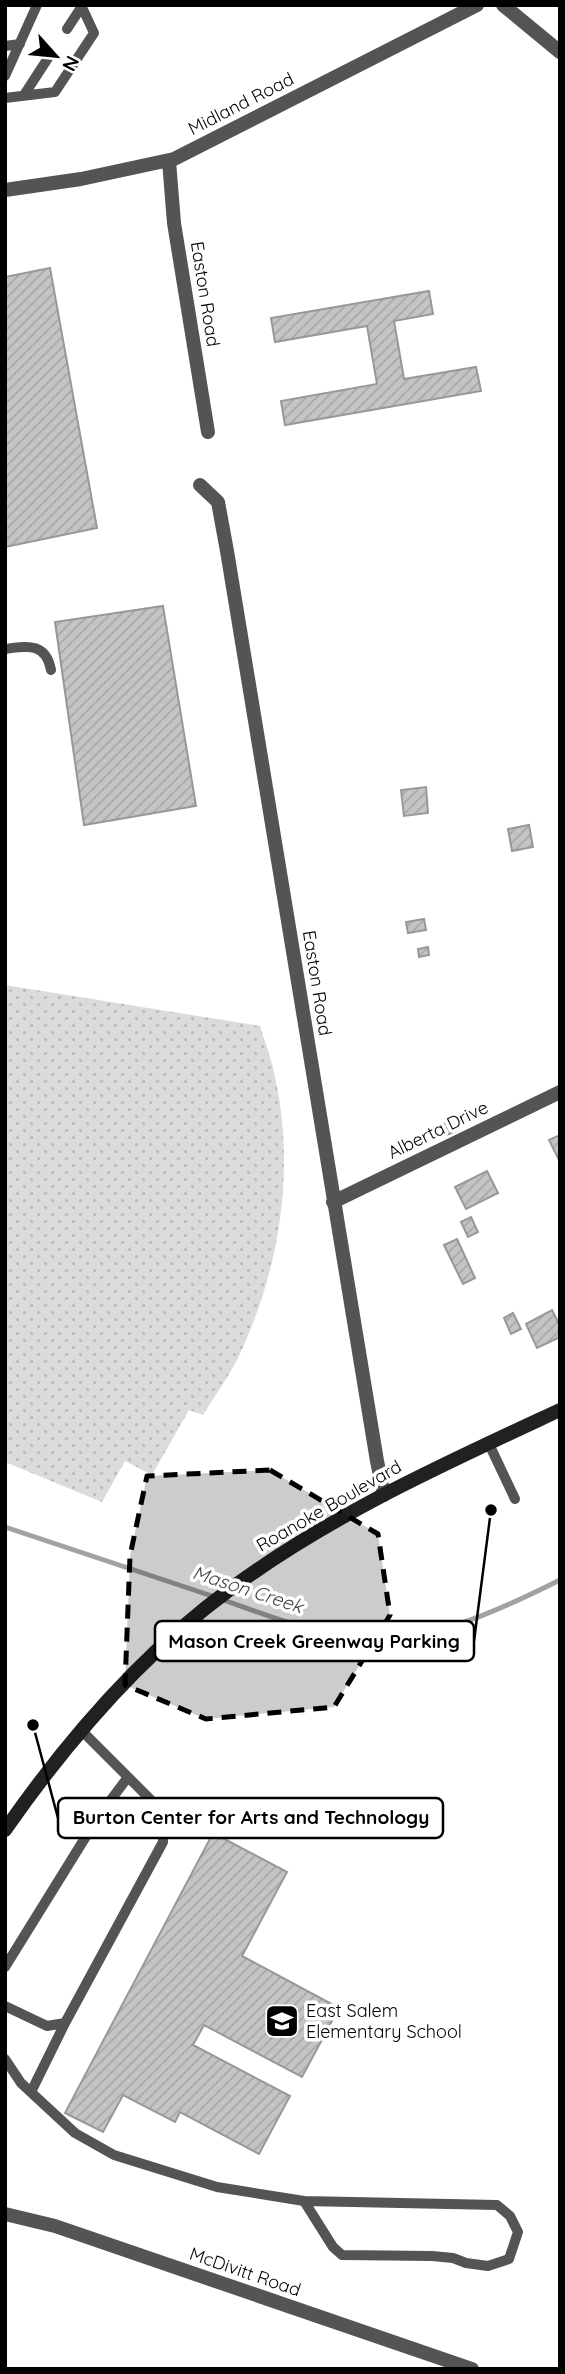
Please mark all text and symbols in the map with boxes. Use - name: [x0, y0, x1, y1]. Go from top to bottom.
- north arrow: [21, 21, 91, 91]
- text: N: [57, 52, 85, 75]
- street label: Midland Road: [184, 67, 297, 140]
- street label: Easton Road: [186, 240, 225, 348]
- street label: Easton Road: [298, 929, 337, 1037]
- street label: Alberta Drive: [384, 1095, 492, 1164]
- street label: Roanoke Boulevard: [252, 1455, 406, 1557]
- water label: Mason Creek: [190, 1560, 308, 1619]
- callout: Mason Creek Greenway Parking: [155, 1621, 474, 1661]
- text: Mason Creek Greenway Parking: [168, 1629, 460, 1653]
- callout: Burton Center for Arts and Technology: [58, 1798, 443, 1838]
- text: Burton Center for Arts and Technology: [73, 1805, 429, 1829]
- place label: East Salem Elementary School: [306, 1999, 462, 2043]
- school or university icon: East Salem Elementary School: [263, 2002, 301, 2040]
- street label: McDivitt Road: [187, 2242, 304, 2301]

